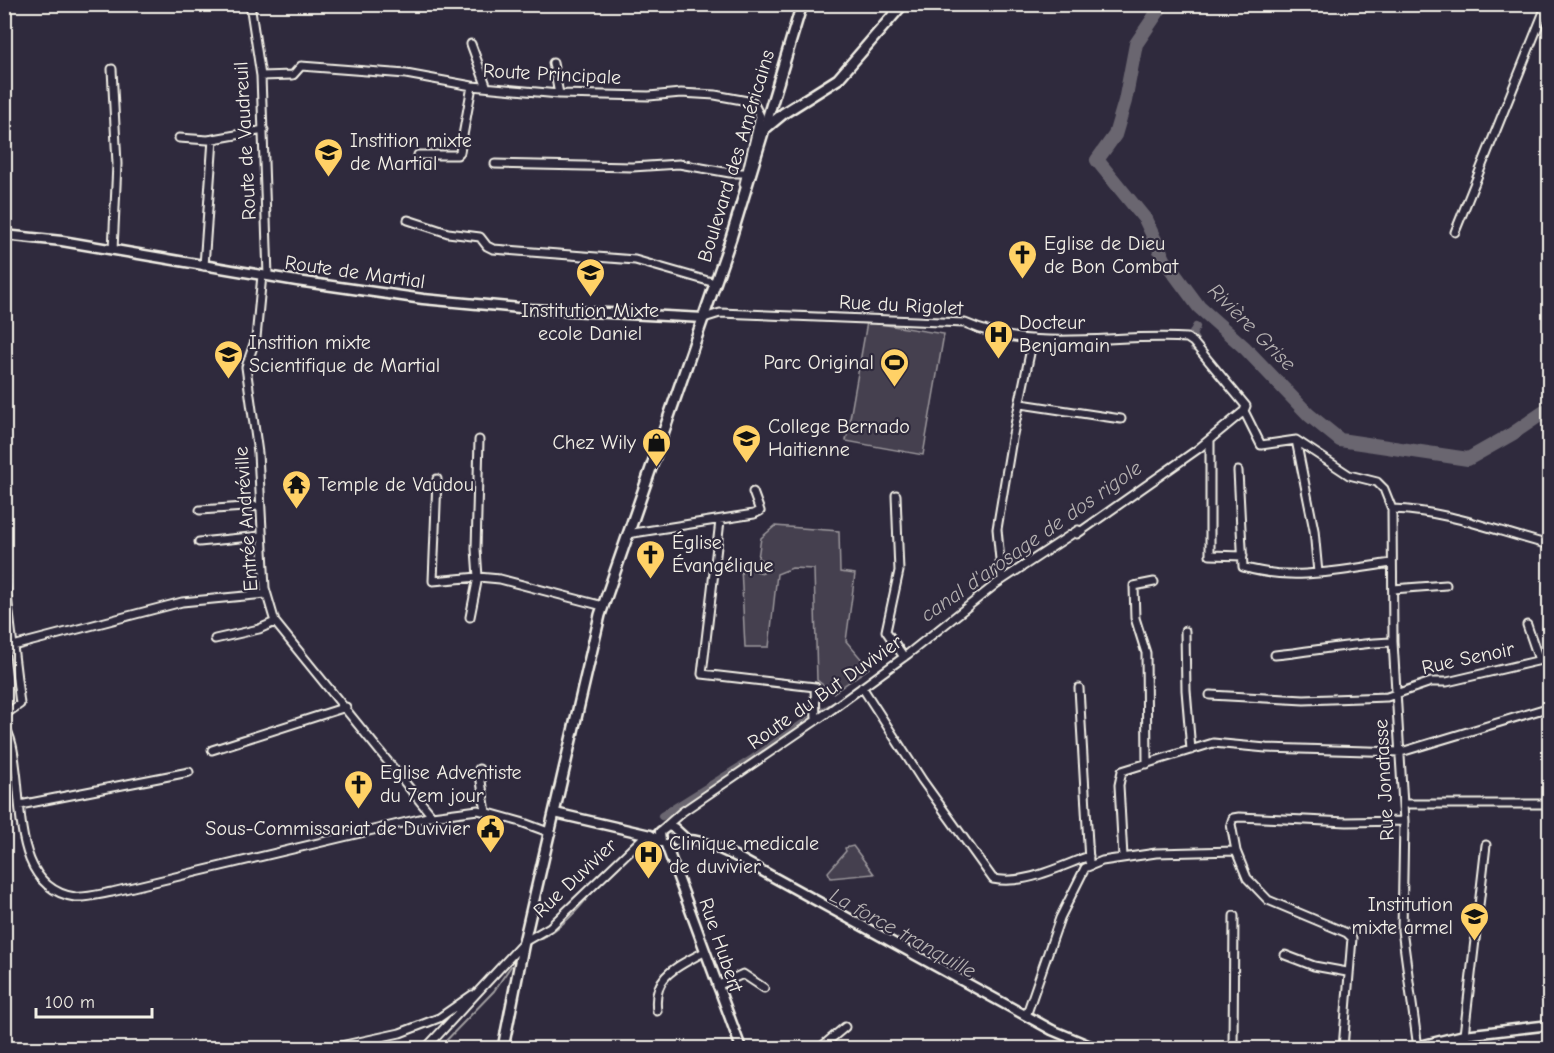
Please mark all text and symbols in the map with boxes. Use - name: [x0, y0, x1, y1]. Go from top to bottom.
- street label: Boulevard des Américains: [693, 47, 779, 265]
- street label: Route Principale: [482, 59, 622, 89]
- street label: Route de Vaudreuil: [229, 61, 261, 221]
- place label: Instition mixte de Martial: [350, 129, 472, 175]
- school or university icon: Instition mixte de Martial: [313, 136, 345, 178]
- place label: Eglise de Dieu de Bon Combat: [1044, 232, 1179, 278]
- church icon: Eglise de Dieu de Bon Combat: [1007, 238, 1039, 280]
- street label: Route de Martial: [283, 251, 427, 293]
- school or university icon: Institution Mixte ecole Daniel: [574, 256, 606, 298]
- water label: Rivière Grise: [1203, 278, 1301, 376]
- street label: Rue du Rigolet: [838, 290, 965, 320]
- place label: Institution Mixte ecole Daniel: [521, 299, 659, 345]
- place label: Docteur Benjamain: [1019, 311, 1110, 357]
- hospital icon: Docteur Benjamain: [982, 318, 1014, 360]
- place label: Instition mixte Scientifique de Martial: [249, 331, 440, 377]
- school or university icon: Instition mixte Scientifique de Martial: [212, 338, 244, 380]
- sports icon: Parc Original: [879, 346, 911, 388]
- place label: Parc Original: [763, 351, 874, 374]
- place label: College Bernado Haitienne: [768, 415, 910, 461]
- school or university icon: College Bernado Haitienne: [731, 422, 763, 464]
- shop icon: Chez Wily: [641, 426, 673, 468]
- place label: Chez Wily: [552, 431, 636, 454]
- street label: Entrée Andréville: [229, 446, 263, 592]
- water label: canal d'arosage de dos rigole: [916, 455, 1147, 627]
- temple icon: Temple de Vaudou: [281, 468, 313, 510]
- place label: Temple de Vaudou: [318, 473, 474, 496]
- place label: Église Évangélique: [672, 531, 774, 577]
- church icon: Église Évangélique: [635, 538, 667, 580]
- street label: Route du But Duvivier: [743, 630, 907, 754]
- street label: Rue Senoir: [1420, 637, 1516, 679]
- street label: Rue Jonatasse: [1369, 718, 1399, 842]
- place label: Eglise Adventiste du 7em jour: [380, 761, 522, 807]
- church icon: Eglise Adventiste du 7em jour: [343, 768, 375, 810]
- public building icon: Sous-Commissariat de Duvivier: [475, 812, 507, 854]
- place label: Sous-Commissariat de Duvivier: [205, 817, 470, 840]
- place label: Clinique medicale de duvivier: [669, 832, 819, 878]
- street label: Rue Duvivier: [529, 834, 621, 922]
- hospital icon: Clinique medicale de duvivier: [632, 838, 664, 880]
- water label: La force tranquille: [826, 883, 981, 983]
- place label: Institution mixte armel: [1351, 893, 1453, 939]
- street label: Rue Hubert: [694, 895, 748, 996]
- school or university icon: Institution mixte armel: [1458, 900, 1490, 942]
- scale bar: [36, 981, 152, 1019]
- text: 100 m: [45, 992, 95, 1013]

